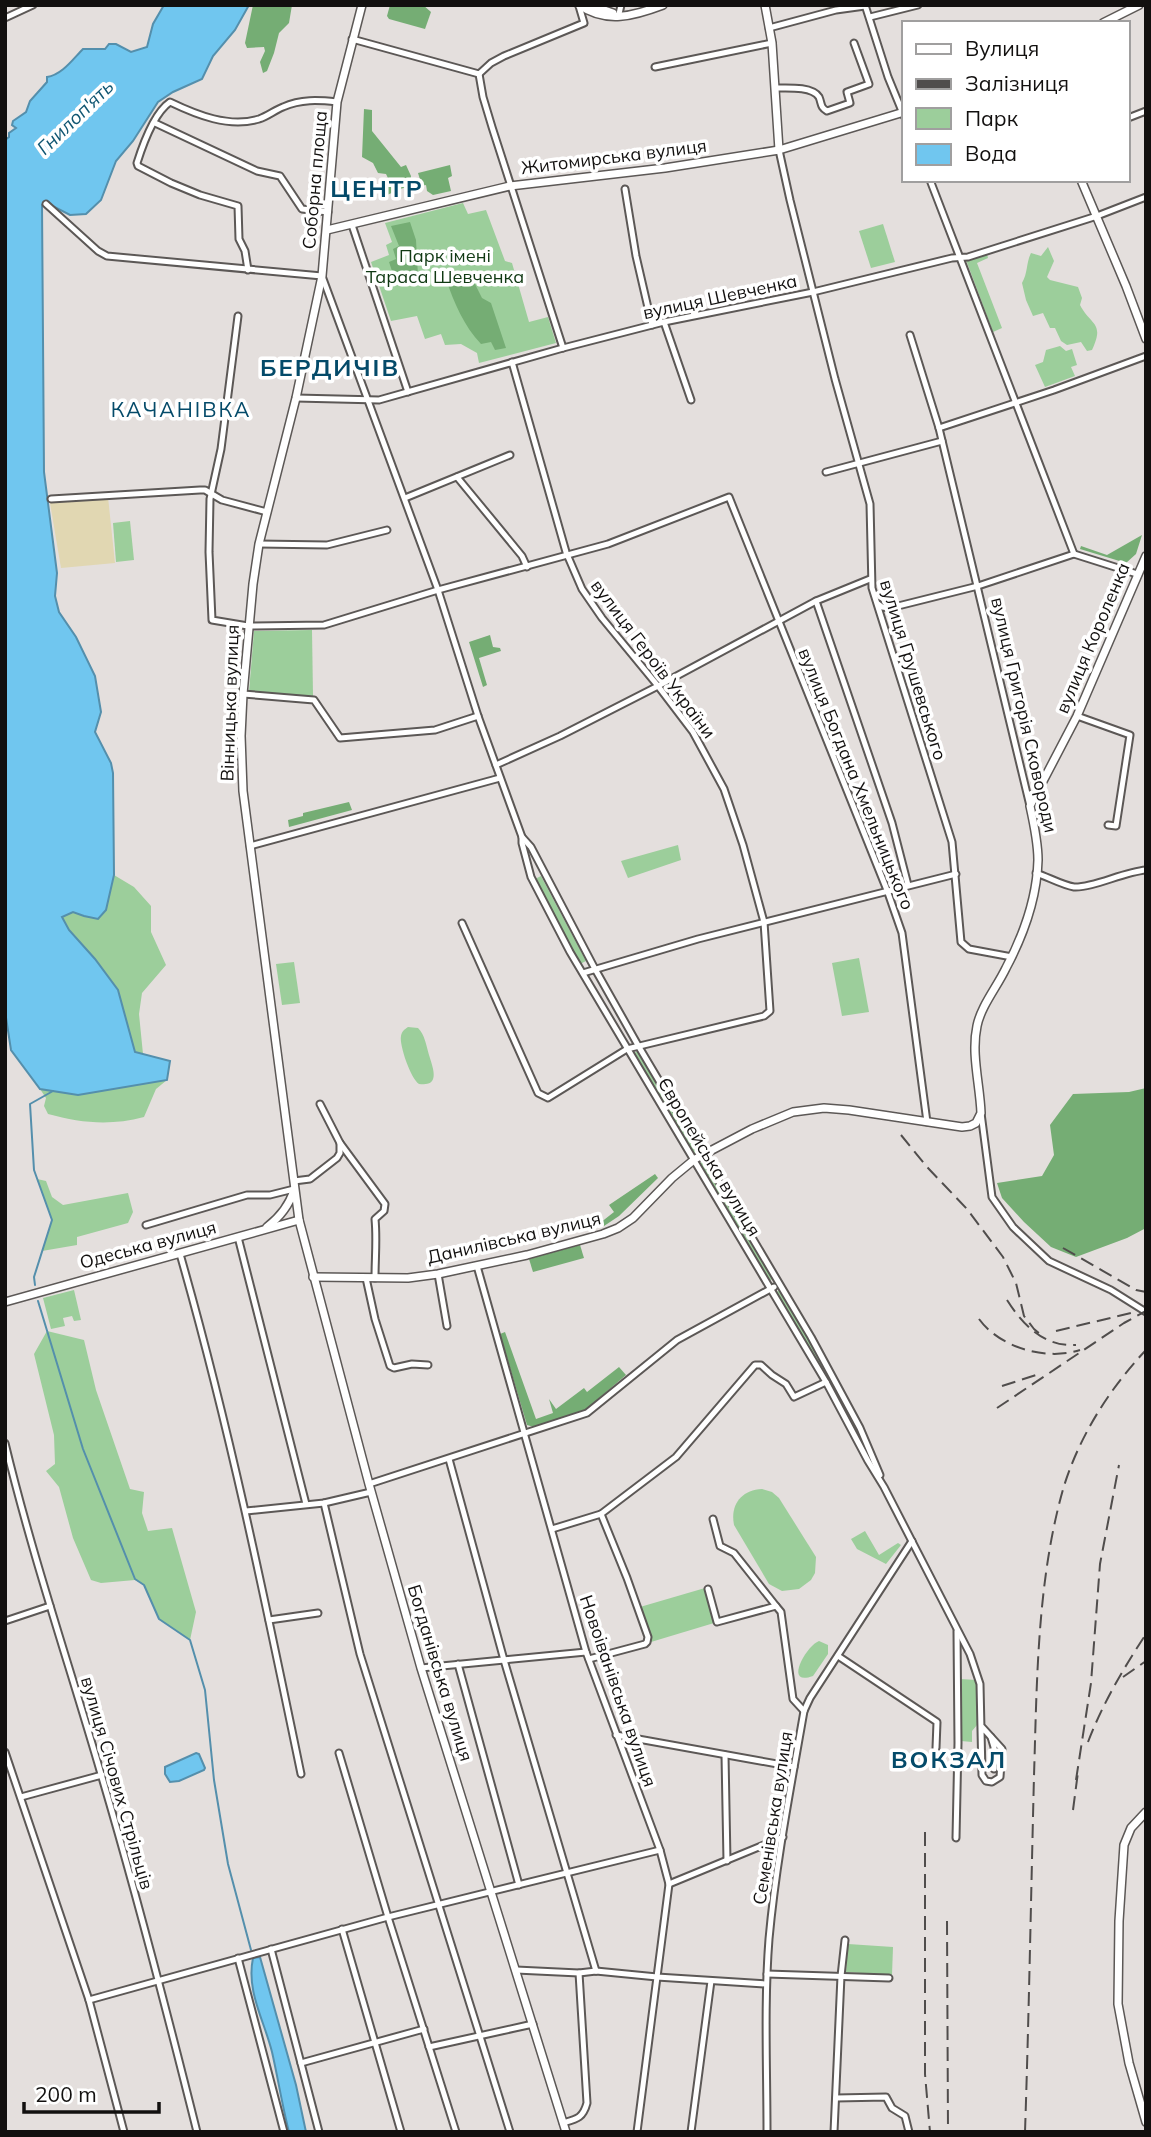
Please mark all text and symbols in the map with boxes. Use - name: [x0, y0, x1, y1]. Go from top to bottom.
- legend: [902, 21, 1130, 182]
- text: Вулиця: [965, 35, 1039, 61]
- text: Залізниця: [965, 70, 1069, 96]
- water label: Гнилоп'ять: [31, 74, 119, 160]
- text: Парк: [965, 105, 1019, 131]
- street label: Соборна площа: [297, 110, 332, 250]
- street label: Житомирська вулиця: [520, 134, 708, 179]
- text: Вода: [965, 140, 1017, 166]
- district label: ЦЕНТР: [330, 173, 424, 203]
- park label: Парк імені Тараса Шевченка: [366, 244, 524, 288]
- street label: вулиця Шевченка: [641, 269, 799, 324]
- district label: БЕРДИЧІВ: [260, 352, 400, 382]
- district label: КАЧАНІВКА: [111, 396, 251, 422]
- street label: вулиця Короленка: [1050, 559, 1135, 717]
- street label: вулиця Героїв України: [586, 575, 721, 743]
- street label: вулиця Грушевського: [875, 577, 952, 763]
- street label: вулиця Григорія Сковороди: [986, 595, 1063, 835]
- street label: Вінницька вулиця: [215, 624, 244, 782]
- street label: вулиця Богдана Хмельницького: [793, 645, 920, 913]
- street label: Європейська вулиця: [653, 1073, 766, 1240]
- street label: Данилівська вулиця: [425, 1206, 603, 1269]
- street label: Одеська вулиця: [77, 1215, 219, 1274]
- street label: Богданівська вулиця: [403, 1582, 478, 1764]
- street label: Новоіванівська вулиця: [575, 1592, 662, 1790]
- street label: вулиця Січових Стрільців: [76, 1674, 159, 1892]
- street label: Семенівська вулиця: [747, 1730, 798, 1906]
- district label: ВОКЗАЛ: [891, 1744, 1007, 1774]
- scale bar: [24, 2070, 159, 2114]
- text: 200 m: [35, 2081, 97, 2107]

